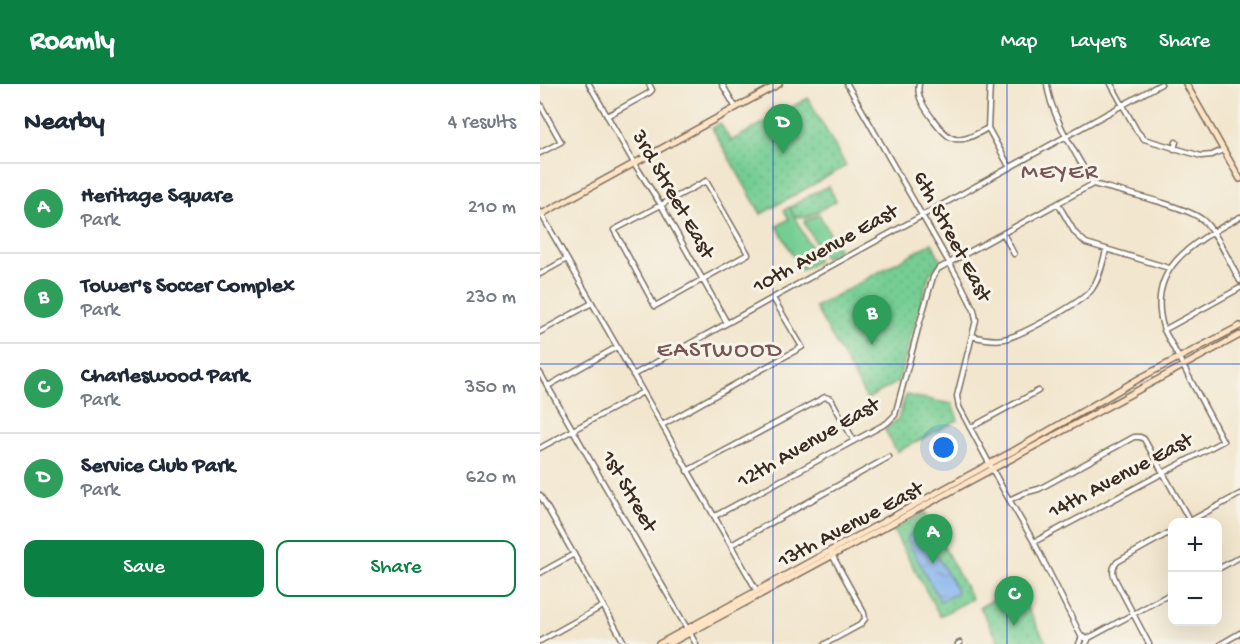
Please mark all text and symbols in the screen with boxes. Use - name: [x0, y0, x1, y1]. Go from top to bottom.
- text: Roamly: [30, 26, 115, 59]
- text: Map: [1001, 30, 1037, 55]
- text: Layers: [1070, 30, 1126, 55]
- text: Share: [1159, 30, 1210, 55]
- pin: D: [764, 104, 802, 154]
- text: Nearby: [24, 108, 105, 139]
- text: 4 results: [448, 112, 516, 135]
- street label: 3rd Street East: [624, 125, 720, 266]
- district label: MEYER: [1021, 159, 1099, 188]
- street label: 6th Street East: [906, 167, 997, 308]
- text: Heritage Square: [81, 184, 233, 210]
- text: A: [38, 197, 49, 220]
- text: 210 m: [468, 197, 516, 220]
- street label: 10th Avenue East: [748, 198, 905, 301]
- text: Park: [81, 210, 119, 233]
- text: Tower's Soccer Complex: [81, 274, 294, 300]
- text: B: [38, 287, 49, 310]
- text: 230 m: [466, 287, 516, 310]
- pin: B: [852, 296, 892, 345]
- text: Park: [81, 300, 119, 323]
- district label: EASTWOOD: [657, 337, 783, 366]
- text: Charleswood Park: [81, 364, 249, 390]
- text: C: [38, 377, 49, 400]
- text: 350 m: [465, 377, 516, 400]
- text: Park: [81, 390, 119, 413]
- street label: 12th Avenue East: [732, 392, 887, 496]
- street label: 14th Avenue East: [1044, 427, 1199, 526]
- your location: [929, 433, 958, 462]
- street label: 1st Street: [594, 446, 663, 539]
- text: Service Club Park: [81, 454, 235, 480]
- text: D: [37, 467, 50, 490]
- text: 620 m: [466, 467, 516, 490]
- street label: 13th Avenue East: [773, 476, 930, 576]
- text: Park: [81, 480, 119, 503]
- pin: A: [914, 514, 952, 564]
- map controls: [1168, 518, 1222, 626]
- button: +: [1168, 518, 1222, 572]
- button: Save: [24, 540, 264, 597]
- button: Share: [276, 540, 516, 597]
- button: −: [1168, 572, 1222, 626]
- pin: C: [994, 576, 1034, 626]

